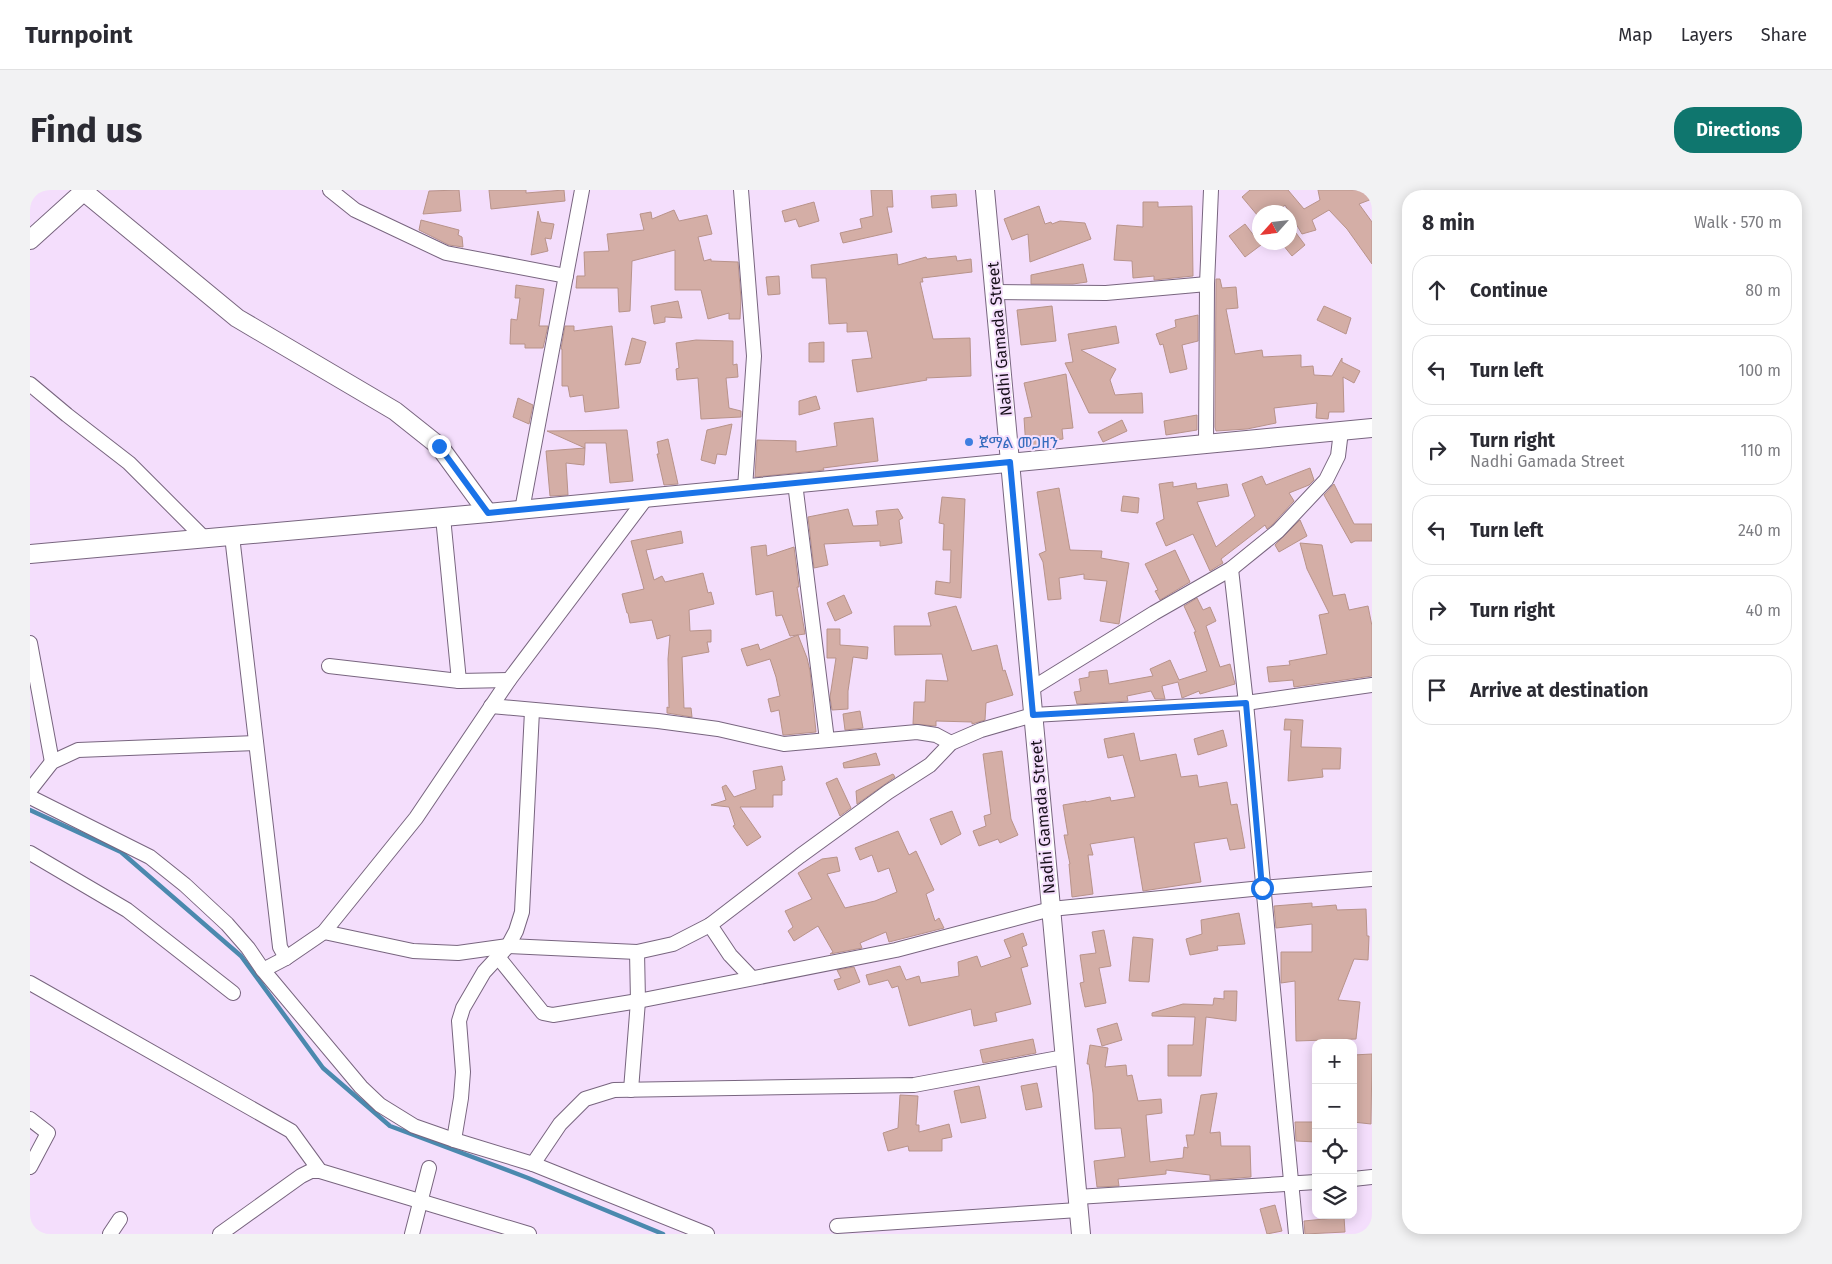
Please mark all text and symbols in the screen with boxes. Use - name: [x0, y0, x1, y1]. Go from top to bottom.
- text: Turnpoint: [25, 21, 132, 49]
- text: Map: [1618, 24, 1653, 46]
- text: Layers: [1681, 24, 1733, 46]
- text: Share: [1761, 24, 1807, 46]
- button: Directions: [1674, 107, 1802, 153]
- text: Find us: [30, 109, 142, 151]
- north arrow: [1252, 205, 1297, 250]
- text: 8 min: [1422, 210, 1475, 236]
- text: Walk · 570 m: [1694, 213, 1782, 232]
- street label: Nadhi Gamada Street: [983, 261, 1016, 417]
- icon: ahead: [1423, 276, 1451, 304]
- text: Continue: [1470, 279, 1548, 302]
- text: 80 m: [1745, 281, 1781, 300]
- icon: left: [1423, 356, 1451, 384]
- text: Turn left: [1470, 359, 1544, 382]
- text: 100 m: [1738, 361, 1781, 380]
- text: Turn right: [1470, 429, 1555, 452]
- place label: ጀማል መጋዘን: [979, 433, 1058, 452]
- route end: [428, 435, 451, 458]
- marker: ጀማል መጋዘን: [963, 436, 975, 448]
- icon: right: [1423, 436, 1451, 464]
- text: 110 m: [1740, 441, 1781, 460]
- text: Nadhi Gamada Street: [1470, 452, 1624, 471]
- icon: left: [1423, 516, 1451, 544]
- text: Turn left: [1470, 519, 1544, 542]
- text: 240 m: [1738, 521, 1781, 540]
- icon: right: [1423, 596, 1451, 624]
- text: Turn right: [1470, 599, 1555, 622]
- text: 40 m: [1746, 601, 1781, 620]
- icon: arrive: [1423, 676, 1451, 704]
- text: Arrive at destination: [1470, 679, 1649, 702]
- street label: Nadhi Gamada Street: [1026, 739, 1059, 895]
- route start: [1251, 877, 1274, 900]
- map controls: [1312, 1039, 1357, 1219]
- button: +: [1312, 1039, 1357, 1084]
- button: −: [1312, 1084, 1357, 1129]
- button: locate: [1312, 1129, 1357, 1174]
- button: layers: [1312, 1174, 1357, 1219]

